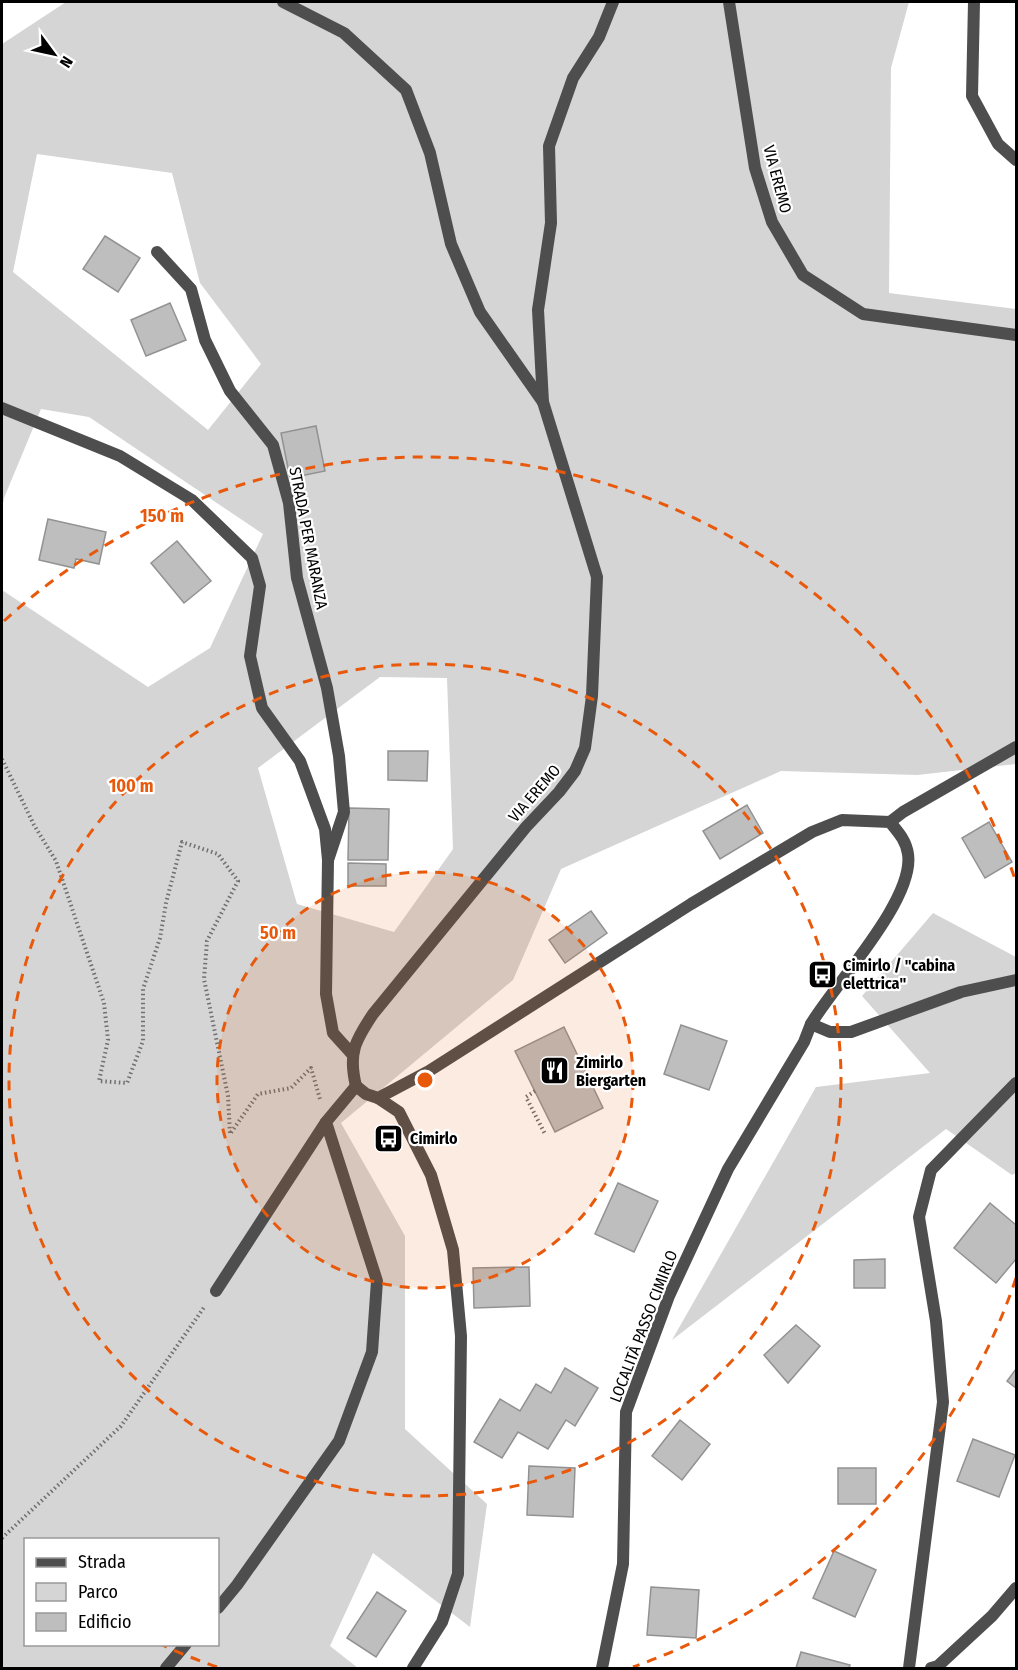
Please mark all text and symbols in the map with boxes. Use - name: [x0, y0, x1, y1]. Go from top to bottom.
- north arrow: [24, 24, 84, 84]
- text: N: [56, 53, 77, 71]
- street label: VIA EREMO: [759, 143, 796, 215]
- street label: STRADA PER MARANZA: [285, 465, 332, 611]
- text: 150 m: [140, 505, 184, 527]
- street label: VIA EREMO: [504, 761, 564, 826]
- text: 100 m: [109, 775, 153, 797]
- text: 50 m: [260, 922, 296, 944]
- place label: Cimirlo / "cabina elettrica": [843, 956, 955, 993]
- bus stop icon: Cimirlo / "cabina elettrica": [806, 958, 838, 990]
- place label: Zimirlo Biergarten: [576, 1053, 646, 1090]
- restaurant icon: Zimirlo Biergarten: [539, 1055, 571, 1087]
- centre of rings: [415, 1070, 435, 1090]
- bus stop icon: Cimirlo: [373, 1122, 405, 1154]
- place label: Cimirlo: [410, 1129, 458, 1148]
- street label: LOCALITÀ PASSO CIMIRLO: [606, 1247, 681, 1405]
- legend: [24, 1538, 219, 1646]
- text: Strada: [78, 1551, 126, 1573]
- text: Parco: [78, 1581, 118, 1603]
- text: Edificio: [78, 1611, 131, 1633]

